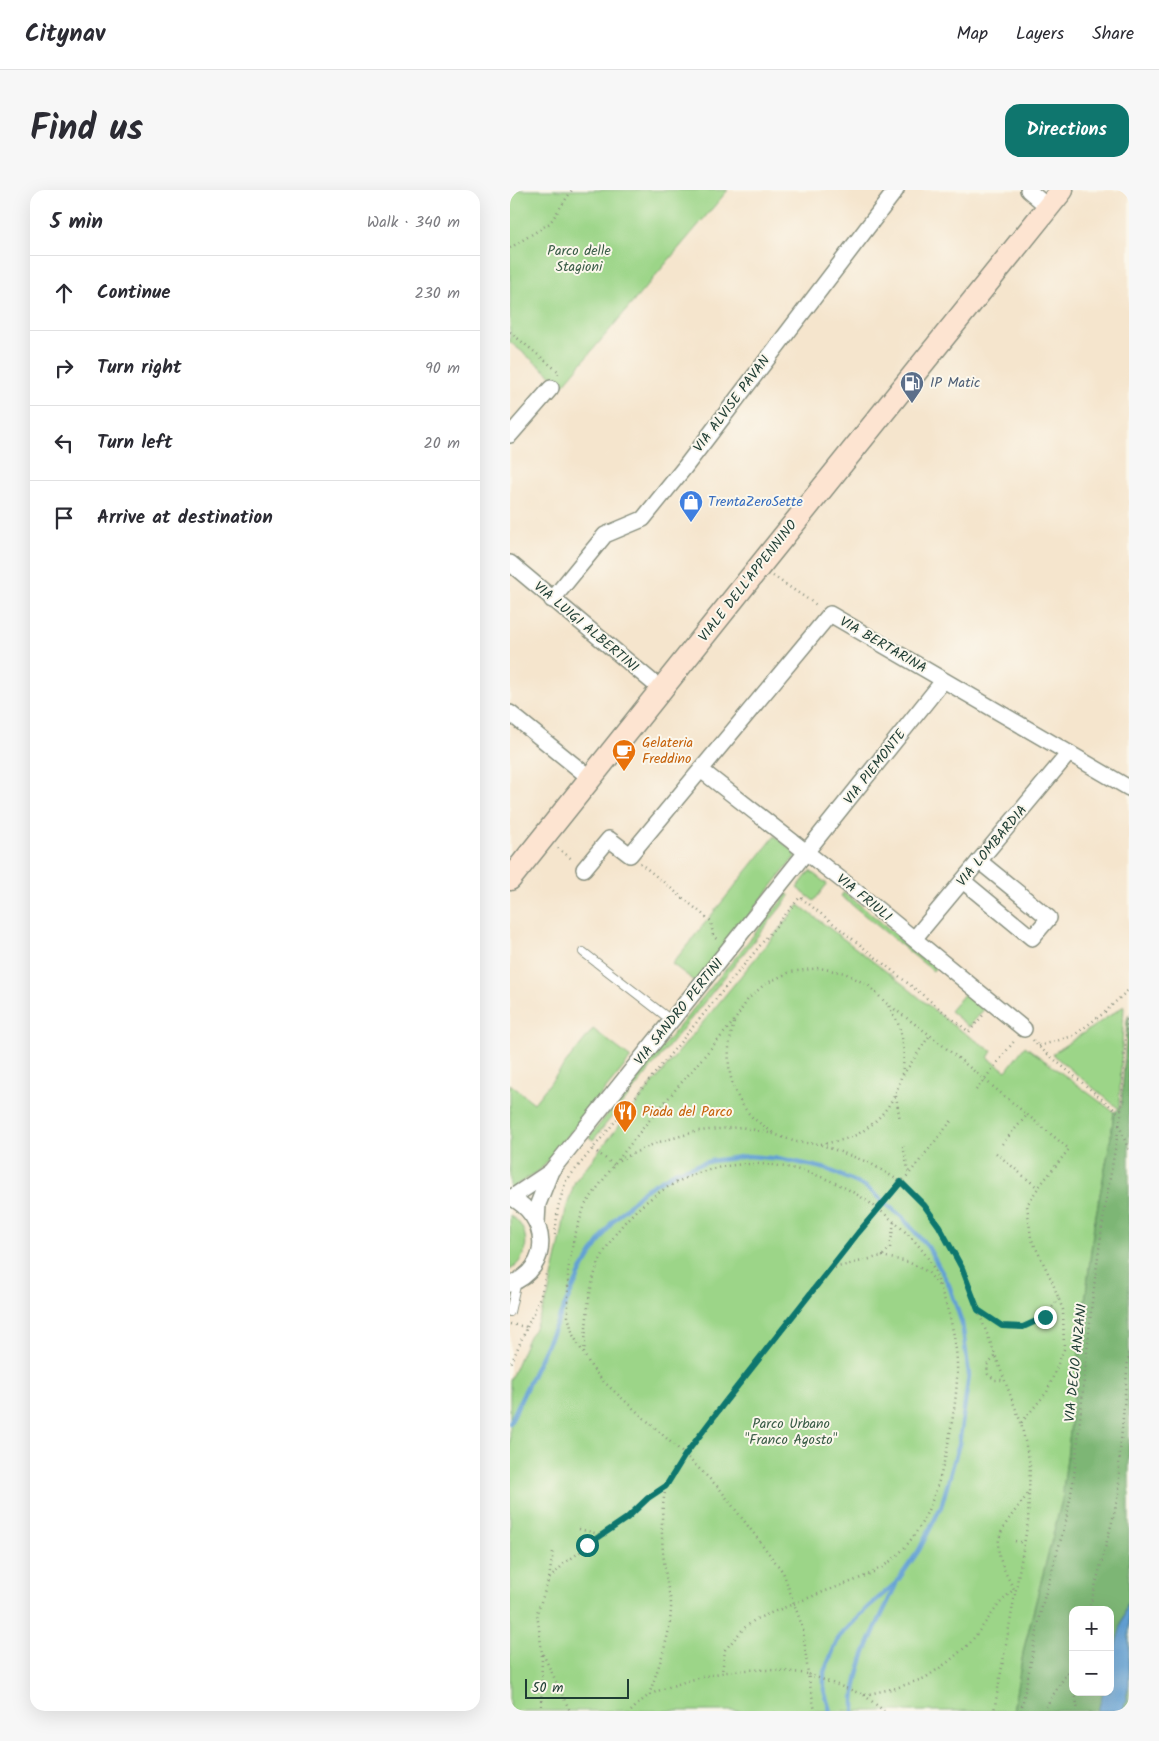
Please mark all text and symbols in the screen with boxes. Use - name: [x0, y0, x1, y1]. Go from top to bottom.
- text: Citynav: [25, 15, 105, 54]
- text: Map: [957, 20, 988, 49]
- text: Layers: [1016, 20, 1064, 49]
- text: Share: [1092, 20, 1134, 49]
- text: Find us: [30, 102, 143, 158]
- button: Directions: [1005, 104, 1129, 157]
- text: 5 min: [50, 206, 103, 239]
- text: Walk · 340 m: [367, 210, 460, 235]
- park label: Parco delle Stagioni: [547, 240, 611, 278]
- text: Continue: [97, 278, 170, 308]
- icon: ahead: [50, 279, 78, 307]
- text: 230 m: [414, 281, 460, 306]
- street label: VIA ALVISE PAVAN: [688, 350, 776, 457]
- text: Turn right: [97, 353, 182, 383]
- icon: right: [50, 354, 78, 382]
- text: 90 m: [425, 356, 460, 381]
- fuel station icon: IP Matic: [899, 370, 925, 404]
- place label: IP Matic: [930, 372, 980, 394]
- text: Turn left: [97, 428, 172, 458]
- icon: left: [50, 429, 78, 457]
- text: 20 m: [424, 431, 460, 456]
- shop icon: TrentaZeroSette: [678, 489, 704, 523]
- place label: TrentaZeroSette: [708, 491, 803, 513]
- text: Arrive at destination: [97, 503, 273, 533]
- icon: arrive: [50, 504, 78, 532]
- street label: VIALE DELL'APPENNINO: [693, 515, 803, 647]
- street label: VIA LUIGI ALBERTINI: [528, 576, 644, 678]
- street label: VIA BERTARINA: [835, 611, 931, 679]
- street label: VIA PIEMONTE: [838, 724, 912, 810]
- place label: Gelateria Freddino: [642, 732, 693, 770]
- cafe icon: Gelateria Freddino: [611, 738, 637, 772]
- street label: VIA LOMBARDIA: [951, 800, 1033, 892]
- street label: VIA FRIULI: [831, 869, 897, 927]
- street label: VIA SANDRO PERTINI: [629, 954, 729, 1070]
- restaurant icon: Piada del Parco: [612, 1099, 638, 1133]
- place label: Piada del Parco: [642, 1101, 732, 1123]
- street label: VIA DECIO ANZANI: [1059, 1303, 1093, 1423]
- route end: [1034, 1306, 1057, 1329]
- park label: Parco Urbano "Franco Agosto": [745, 1413, 838, 1451]
- route start: [576, 1534, 599, 1557]
- map controls: [1069, 1606, 1114, 1696]
- button: +: [1069, 1606, 1114, 1651]
- button: −: [1069, 1651, 1114, 1696]
- scale bar: [525, 1676, 629, 1699]
- text: 50 m: [532, 1677, 563, 1699]

